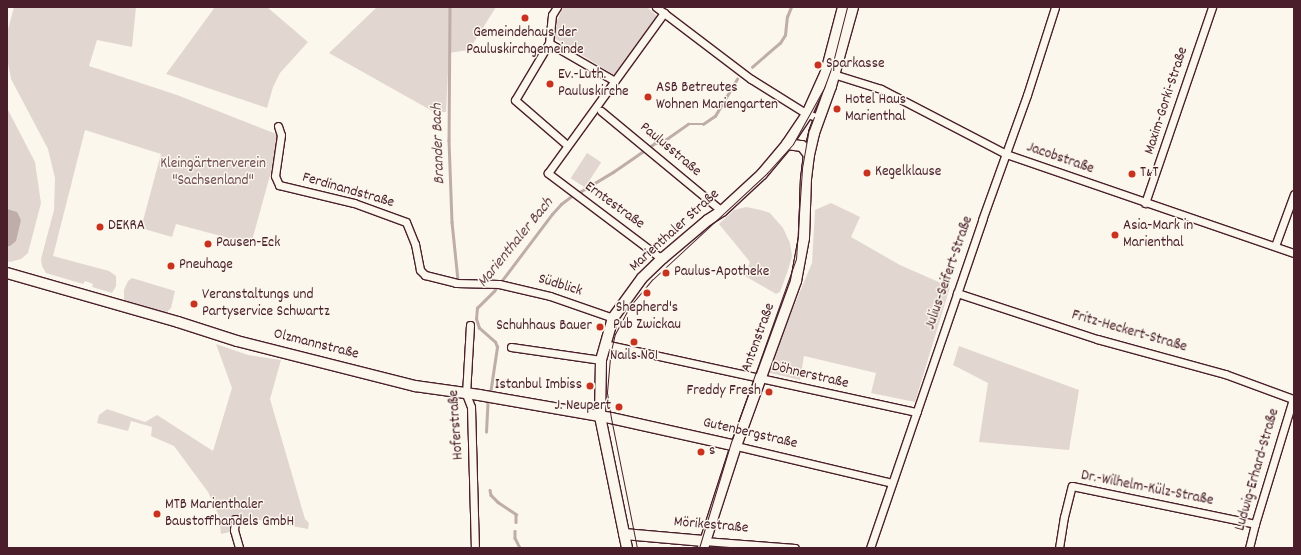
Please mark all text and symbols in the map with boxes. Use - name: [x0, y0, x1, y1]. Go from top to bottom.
- marker: Gemeindehaus der Pauluskirchgemeinde: [520, 13, 530, 23]
- place label: Gemeindehaus der Pauluskirchgemeinde: [466, 24, 584, 59]
- street label: Maxim-Gorki-Straße: [1141, 45, 1193, 157]
- place label: Sparkasse: [826, 56, 885, 74]
- marker: Sparkasse: [813, 60, 823, 70]
- place label: Ev.-Luth. Pauluskirche: [558, 66, 629, 101]
- marker: Ev.-Luth. Pauluskirche: [545, 79, 555, 89]
- place label: ASB Betreutes Wohnen Mariengarten: [656, 79, 778, 114]
- place label: Hotel Haus Marienthal: [845, 91, 906, 126]
- marker: ASB Betreutes Wohnen Mariengarten: [643, 92, 653, 102]
- water label: Brander Bach: [428, 103, 450, 185]
- marker: Hotel Haus Marienthal: [832, 104, 842, 114]
- street label: Paulusstraße: [636, 119, 704, 181]
- street label: Jacobstraße: [1024, 139, 1096, 179]
- park label: Kleingärtnerverein "Sachsenland": [160, 155, 266, 190]
- place label: Kegelklause: [875, 164, 941, 182]
- place label: T&T: [1140, 165, 1159, 183]
- marker: Kegelklause: [862, 168, 872, 178]
- street label: Ferdinandstraße: [300, 169, 396, 213]
- marker: T&T: [1127, 169, 1137, 179]
- street label: Erntestraße: [581, 178, 647, 234]
- street label: Marienthaler Straße: [626, 186, 724, 276]
- water label: Marienthaler Bach: [474, 194, 558, 292]
- street label: Julius-Seifert-Straße: [922, 214, 978, 332]
- place label: Asia-Mark in Marienthal: [1123, 217, 1193, 252]
- place label: DEKRA: [108, 218, 145, 236]
- marker: DEKRA: [95, 222, 105, 232]
- marker: Asia-Mark in Marienthal: [1110, 230, 1120, 240]
- place label: Pausen-Eck: [216, 235, 280, 253]
- marker: Pausen-Eck: [203, 239, 213, 249]
- place label: Pneuhage: [179, 257, 233, 275]
- marker: Pneuhage: [166, 261, 176, 271]
- place label: Paulus-Apotheke: [674, 264, 769, 282]
- marker: Paulus-Apotheke: [661, 268, 671, 278]
- street label: Südblick: [536, 271, 584, 301]
- place label: Veranstaltungs und Partyservice Schwartz: [202, 286, 330, 321]
- marker: Shepherd's Pub Zwickau: [642, 288, 652, 298]
- marker: Veranstaltungs und Partyservice Schwartz: [189, 299, 199, 309]
- place label: Shepherd's Pub Zwickau: [613, 299, 681, 334]
- street label: Antonstraße: [738, 301, 780, 375]
- street label: Fritz-Heckert-Straße: [1069, 307, 1189, 357]
- place label: Schuhhaus Bauer: [496, 318, 592, 336]
- marker: Schuhhaus Bauer: [595, 322, 605, 332]
- street label: Olzmannstraße: [271, 326, 361, 364]
- marker: Nails No1: [629, 337, 639, 347]
- place label: Nails No1: [610, 348, 658, 366]
- street label: Döhnerstraße: [770, 358, 850, 394]
- place label: Istanbul Imbiss: [495, 377, 582, 395]
- marker: Istanbul Imbiss: [585, 381, 595, 391]
- place label: Freddy Fresh: [687, 383, 761, 401]
- marker: Freddy Fresh: [764, 387, 774, 397]
- street label: Hoferstraße: [446, 389, 468, 461]
- place label: J. Neupert: [555, 398, 611, 416]
- marker: J. Neupert: [614, 402, 624, 412]
- street label: Ludwig-Erhard-Straße: [1232, 407, 1284, 533]
- street label: Gutenbergstraße: [701, 414, 799, 454]
- place label: s: [709, 443, 715, 461]
- marker: s: [696, 447, 706, 457]
- street label: Dr.-Wilhelm-Külz-Straße: [1079, 467, 1215, 511]
- place label: MTB Marienthaler Baustoffhandels GmbH: [165, 496, 294, 531]
- marker: MTB Marienthaler Baustoffhandels GmbH: [152, 509, 162, 519]
- street label: Mörikestraße: [673, 514, 749, 538]

